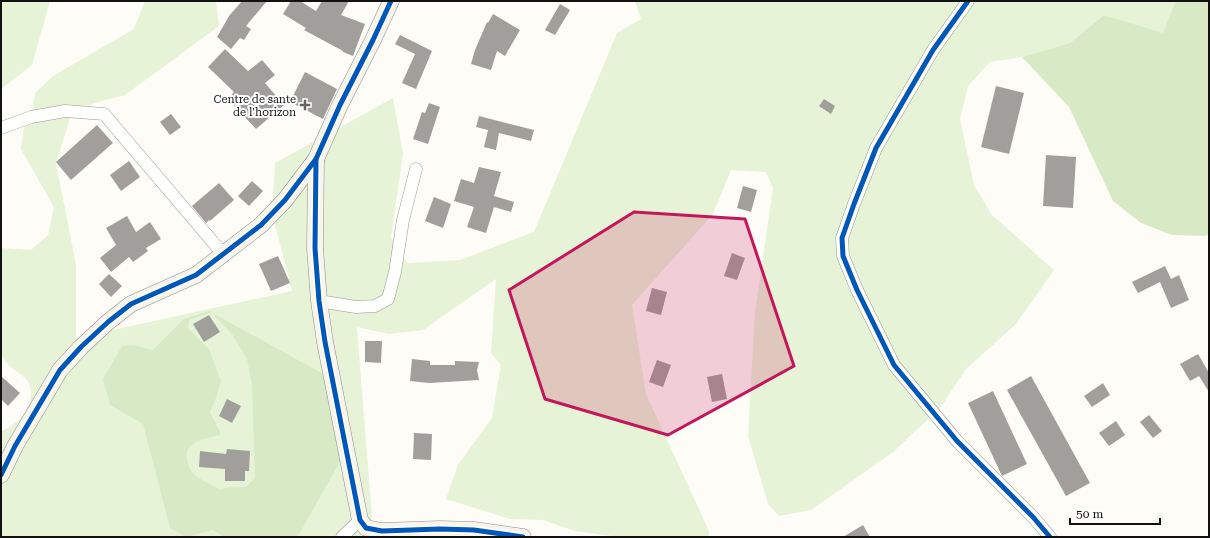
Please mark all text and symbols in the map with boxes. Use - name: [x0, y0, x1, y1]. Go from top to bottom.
- place label: Centre de sante de l'horizon: [213, 93, 296, 119]
- marker: Centre de sante de l'horizon: [299, 99, 311, 111]
- scale bar: [1070, 500, 1160, 526]
- text: 50 m: [1076, 507, 1103, 521]

